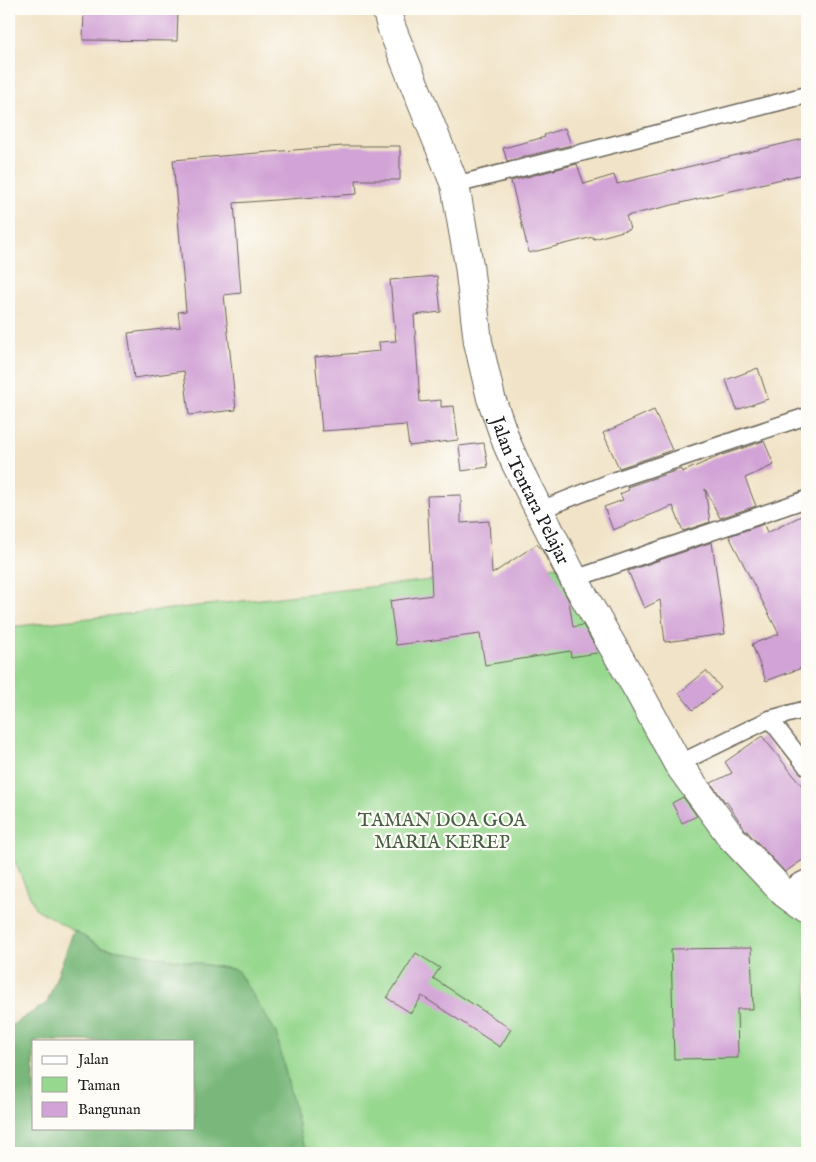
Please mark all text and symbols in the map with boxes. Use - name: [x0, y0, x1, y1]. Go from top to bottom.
- street label: Jalan Tentara Pelajar: [484, 412, 575, 569]
- park label: TAMAN DOA GOA MARIA KEREP: [358, 809, 527, 855]
- legend: [32, 1040, 195, 1130]
- text: Jalan: [76, 1050, 109, 1069]
- text: Taman: [78, 1076, 120, 1095]
- text: Bangunan: [78, 1100, 141, 1119]

